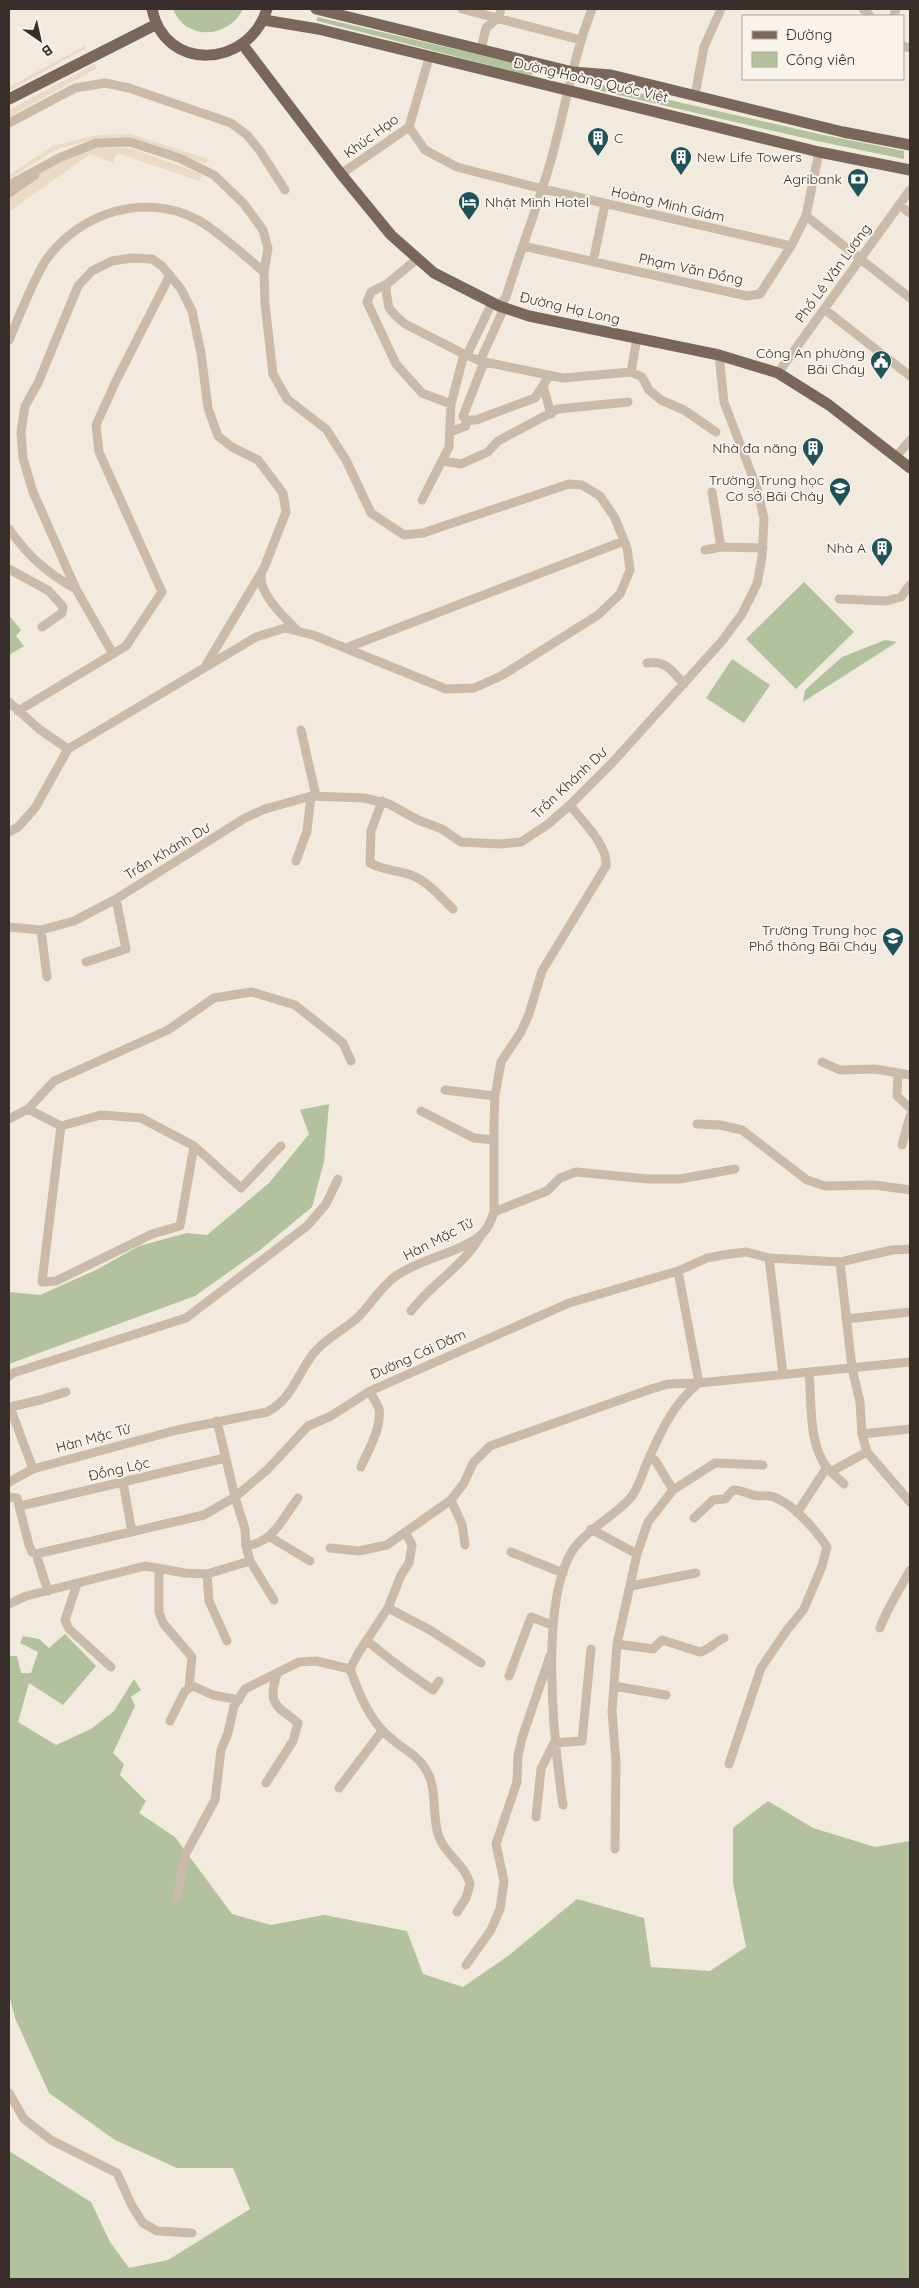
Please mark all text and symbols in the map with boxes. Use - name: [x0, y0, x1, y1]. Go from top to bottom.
- north arrow: [15, 15, 65, 65]
- legend: [742, 15, 904, 80]
- text: Đường: [786, 25, 832, 44]
- text: B: [38, 41, 56, 61]
- text: Công viên: [786, 50, 855, 69]
- street label: Đường Hoàng Quốc Việt: [512, 53, 670, 107]
- street label: Khúc Hạo: [340, 110, 402, 162]
- building icon: C: [586, 126, 610, 157]
- place label: C: [614, 129, 623, 147]
- building icon: New Life Towers: [669, 145, 693, 176]
- place label: New Life Towers: [697, 148, 802, 166]
- bank icon: Agribank: [846, 167, 870, 198]
- place label: Agribank: [783, 170, 842, 188]
- street label: Hoàng Minh Giám: [609, 182, 727, 226]
- hotel icon: Nhật Minh Hotel: [457, 190, 481, 221]
- place label: Nhật Minh Hotel: [485, 193, 589, 211]
- street label: Phố Lê Văn Lương: [791, 220, 875, 326]
- street label: Phạm Văn Đồng: [637, 249, 745, 289]
- street label: Đường Hạ Long: [518, 288, 622, 328]
- place label: Công An phường Bãi Cháy: [756, 344, 865, 378]
- public building icon: Công An phường Bãi Cháy: [869, 349, 893, 380]
- building icon: Nhà đa năng: [801, 436, 825, 467]
- place label: Nhà đa năng: [712, 439, 797, 457]
- place label: Trường Trung học Cơ sở Bãi Cháy: [709, 471, 824, 505]
- school or university icon: Trường Trung học Cơ sở Bãi Cháy: [828, 476, 852, 507]
- building icon: Nhà A: [870, 536, 894, 567]
- place label: Nhà A: [826, 539, 866, 557]
- street label: Trần Khánh Dư: [527, 743, 611, 823]
- street label: Trần Khánh Dư: [121, 818, 214, 884]
- place label: Trường Trung học Phổ thông Bãi Cháy: [749, 921, 877, 955]
- school or university icon: Trường Trung học Phổ thông Bãi Cháy: [881, 926, 905, 957]
- street label: Hàn Mặc Tử: [400, 1213, 477, 1264]
- street label: Đường Cái Dăm: [367, 1325, 469, 1383]
- street label: Hàn Mặc Tử: [54, 1419, 133, 1457]
- street label: Đồng Lộc: [87, 1453, 151, 1485]

